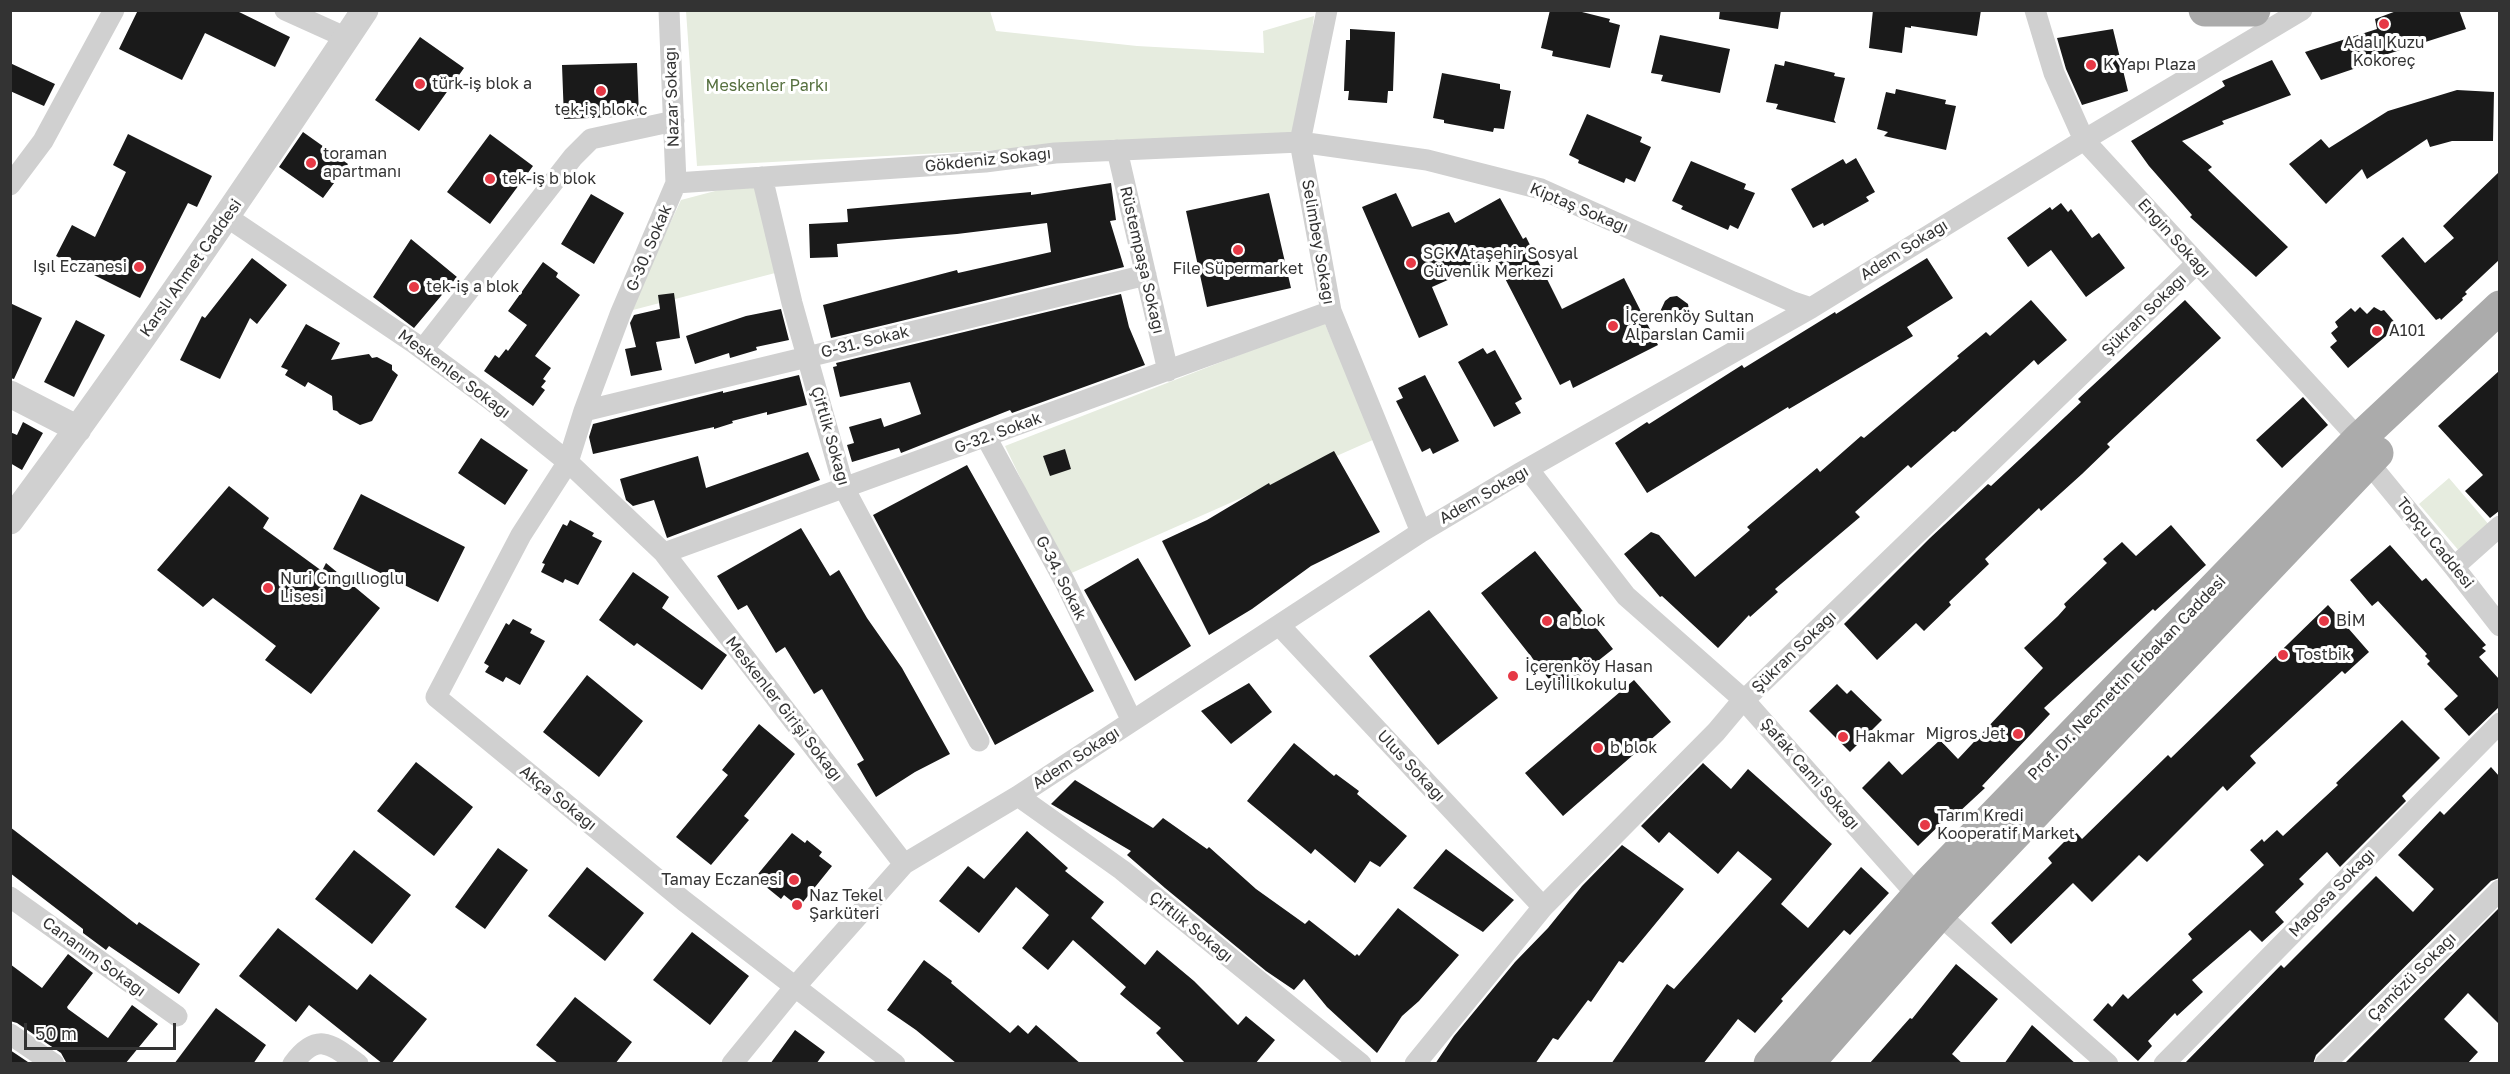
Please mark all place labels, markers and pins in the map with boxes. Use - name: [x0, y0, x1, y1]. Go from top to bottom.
- marker: Adalı Kuzu Kokoreç: [2377, 17, 2391, 31]
- place label: Adalı Kuzu Kokoreç: [2343, 33, 2425, 71]
- place label: K Yapı Plaza: [2103, 55, 2196, 75]
- marker: K Yapı Plaza: [2084, 58, 2098, 72]
- place label: türk-iş blok a: [432, 74, 532, 94]
- marker: türk-iş blok a: [413, 77, 427, 91]
- marker: tek-iş blok c: [594, 84, 608, 98]
- place label: tek-iş blok c: [554, 100, 648, 120]
- place label: toraman apartmanı: [323, 144, 401, 182]
- marker: toraman apartmanı: [304, 156, 318, 170]
- place label: tek-iş b blok: [502, 169, 596, 189]
- marker: tek-iş b blok: [483, 172, 497, 186]
- marker: File Süpermarket: [1231, 243, 1245, 257]
- place label: SGK Ataşehir Sosyal Güvenlik Merkezi: [1423, 244, 1578, 282]
- marker: SGK Ataşehir Sosyal Güvenlik Merkezi: [1404, 256, 1418, 270]
- place label: Işıl Eczanesi: [33, 257, 127, 277]
- place label: File Süpermarket: [1172, 259, 1304, 279]
- marker: Işıl Eczanesi: [132, 260, 146, 274]
- place label: tek-iş a blok: [426, 277, 519, 297]
- marker: tek-iş a blok: [407, 280, 421, 294]
- place label: İçerenköy Sultan Alparslan Camii: [1625, 307, 1754, 345]
- marker: İçerenköy Sultan Alparslan Camii: [1606, 319, 1620, 333]
- place label: A101: [2389, 321, 2425, 341]
- marker: A101: [2370, 324, 2384, 338]
- place label: Nuri Cıngıllıoğlu Lisesi: [280, 569, 404, 607]
- marker: Nuri Cıngıllıoğlu Lisesi: [261, 581, 275, 595]
- place label: a blok: [1559, 611, 1605, 631]
- place label: BİM: [2336, 611, 2366, 631]
- marker: a blok: [1540, 614, 1554, 628]
- marker: BİM: [2317, 614, 2331, 628]
- place label: Tostbik: [2295, 645, 2351, 665]
- marker: Tostbik: [2276, 648, 2290, 662]
- place label: İçerenköy Hasan Leyli İlkokulu: [1525, 657, 1653, 695]
- marker: İçerenköy Hasan Leyli İlkokulu: [1506, 669, 1520, 683]
- place label: Migros Jet: [1925, 724, 2006, 744]
- place label: Hakmar: [1855, 727, 1915, 747]
- marker: Migros Jet: [2011, 727, 2025, 741]
- marker: Hakmar: [1836, 730, 1850, 744]
- place label: b blok: [1610, 738, 1657, 758]
- marker: b blok: [1591, 741, 1605, 755]
- place label: Tarım Kredi Kooperatif Market: [1937, 806, 2075, 844]
- marker: Tarım Kredi Kooperatif Market: [1918, 818, 1932, 832]
- place label: Tamay Eczanesi: [661, 870, 782, 890]
- marker: Tamay Eczanesi: [787, 873, 801, 887]
- place label: Naz Tekel Şarküteri: [809, 886, 883, 924]
- marker: Naz Tekel Şarküteri: [790, 898, 804, 912]

